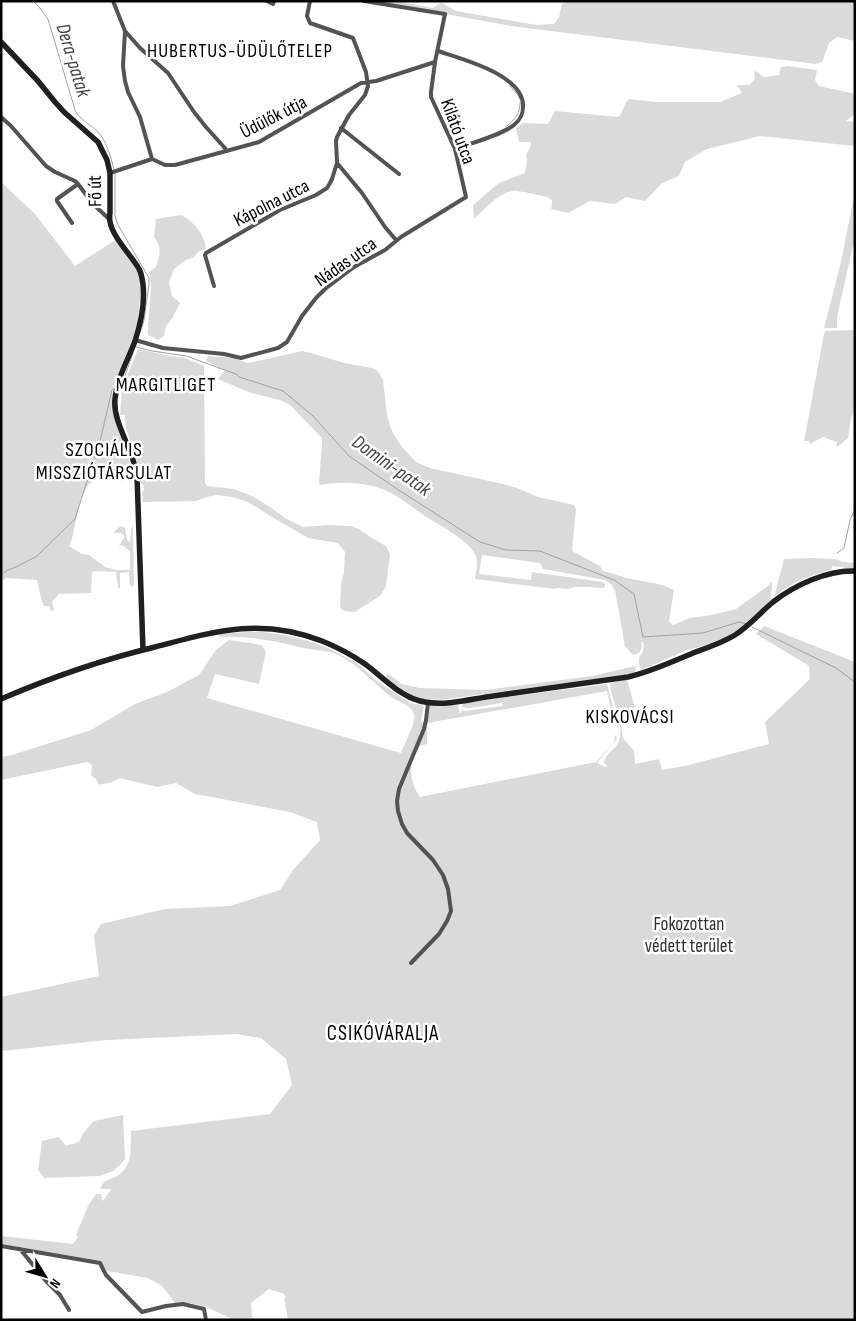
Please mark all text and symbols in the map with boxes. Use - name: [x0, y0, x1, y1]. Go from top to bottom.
- water label: Dera-patak: [51, 21, 96, 100]
- district label: HUBERTUS-ÜDÜLŐTELEP: [147, 39, 333, 63]
- street label: Üdülők útja: [237, 91, 311, 144]
- street label: Kilátó utca: [435, 96, 480, 167]
- street label: Fő út: [84, 175, 107, 207]
- street label: Kápolna utca: [230, 175, 313, 232]
- street label: Nádas utca: [310, 233, 381, 292]
- district label: MARGITLIGET: [116, 373, 216, 397]
- water label: Domini-patak: [347, 430, 436, 502]
- district label: SZOCIÁLIS MISSZIÓTÁRSULAT: [36, 438, 172, 485]
- district label: KISKOVÁCSI: [585, 705, 675, 729]
- park label: Fokozottan védett terület: [645, 913, 733, 958]
- district label: CSIKÓVÁRALJA: [327, 1021, 439, 1046]
- north arrow: [20, 1251, 70, 1301]
- text: N: [46, 1275, 64, 1292]

